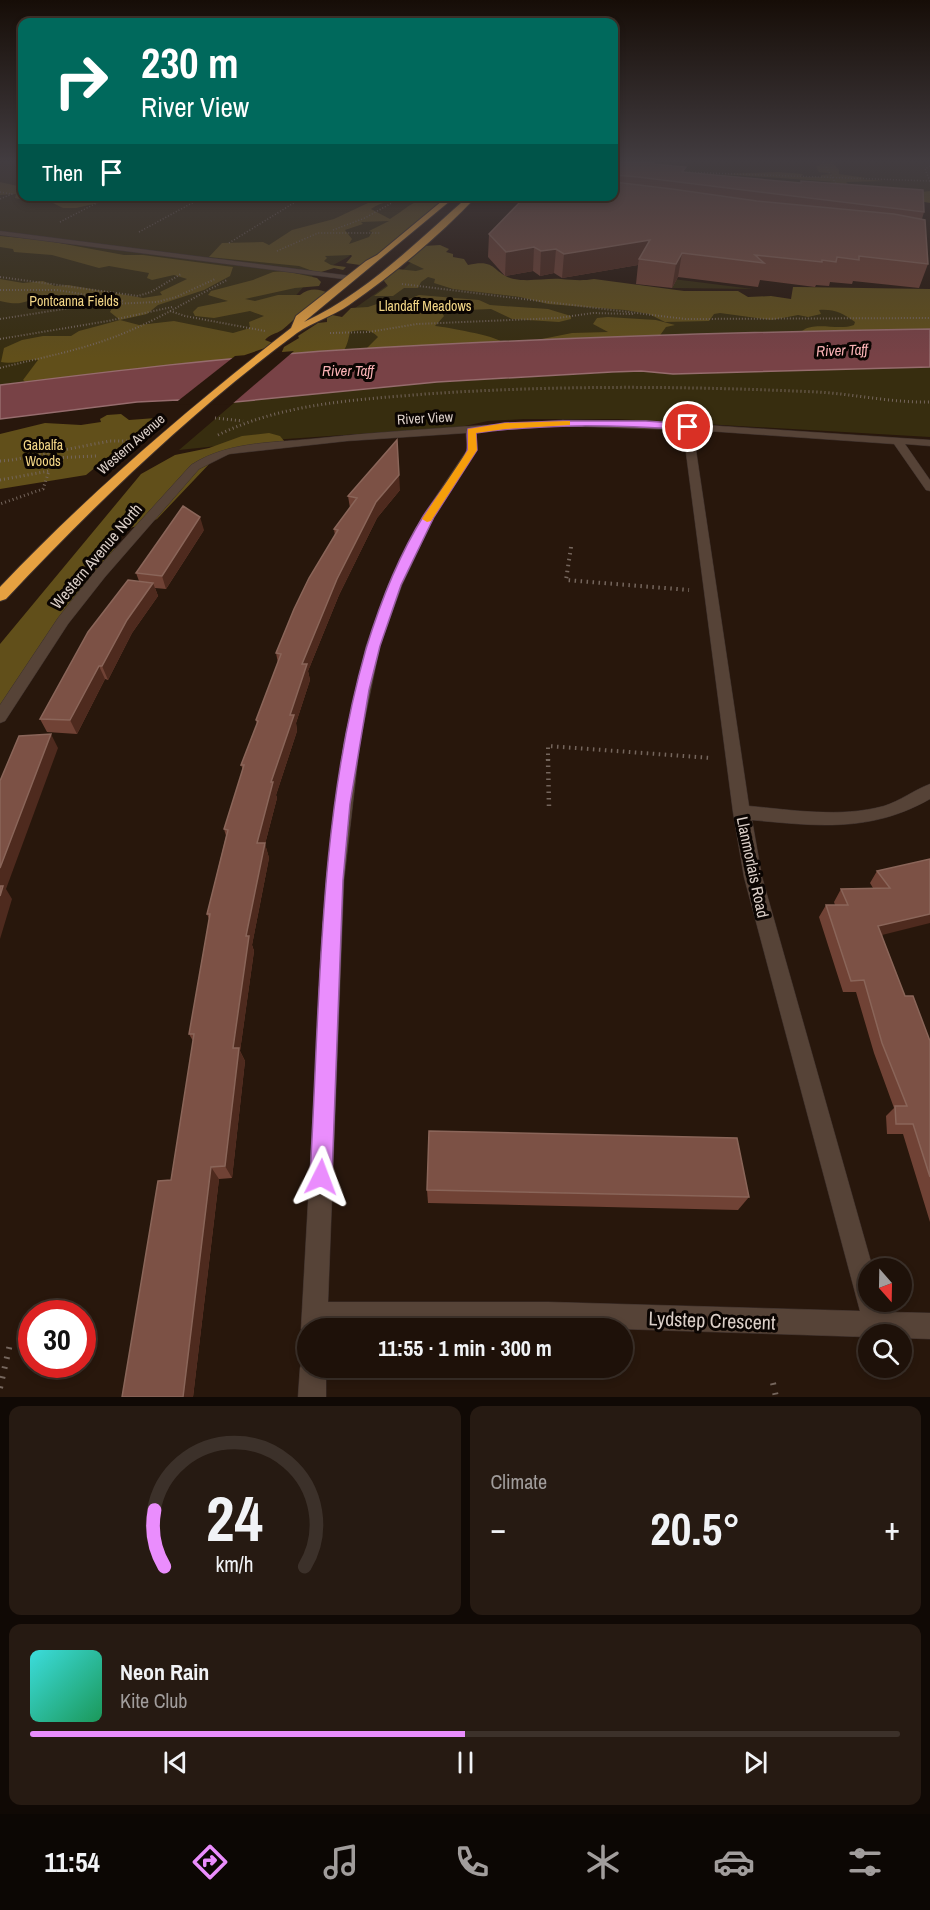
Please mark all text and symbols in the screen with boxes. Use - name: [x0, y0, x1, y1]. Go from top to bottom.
- text: 230 m: [141, 35, 239, 91]
- icon: right: [42, 42, 120, 120]
- text: River View: [141, 89, 249, 125]
- icon: arrive: [95, 156, 128, 189]
- text: Then: [42, 158, 83, 188]
- park label: Pontcanna Fields: [29, 292, 119, 310]
- park label: Llandaff Meadows: [379, 297, 472, 315]
- water label: River Taff: [816, 339, 870, 361]
- water label: River Taff: [322, 360, 375, 381]
- pin: [662, 401, 713, 452]
- street label: River View: [397, 408, 454, 428]
- street label: Western Avenue: [93, 410, 169, 478]
- icon: arrive: [671, 410, 704, 443]
- park label: Gabalfa Woods: [23, 436, 64, 470]
- street label: Western Avenue North: [45, 499, 147, 613]
- street label: Llanmorlais Road: [732, 814, 774, 920]
- position arrow: [289, 1145, 353, 1209]
- north arrow: [858, 1258, 912, 1312]
- map controls: [858, 1258, 912, 1378]
- speed limit sign: 30: [18, 1300, 96, 1378]
- street label: Lydstep Crescent: [648, 1304, 776, 1336]
- button: search: [858, 1324, 912, 1378]
- text: 11:55 · 1 min · 300 m: [378, 1333, 552, 1363]
- text: Climate: [491, 1468, 547, 1495]
- text: 24: [206, 1476, 263, 1560]
- text: 20.5°: [650, 1498, 740, 1559]
- text: −: [491, 1506, 506, 1550]
- text: +: [884, 1506, 900, 1550]
- text: km/h: [216, 1551, 254, 1580]
- text: Neon Rain: [120, 1657, 209, 1687]
- text: Kite Club: [120, 1687, 187, 1714]
- icon: previous: [159, 1746, 192, 1779]
- icon: pause: [449, 1746, 482, 1779]
- icon: next: [739, 1746, 772, 1779]
- icon: directions: [189, 1841, 231, 1883]
- icon: music: [320, 1841, 362, 1883]
- icon: phone: [451, 1841, 493, 1883]
- icon: climate: [582, 1841, 624, 1883]
- icon: car: [713, 1841, 755, 1883]
- icon: filters: [844, 1841, 886, 1883]
- text: 11:54: [44, 1844, 100, 1880]

